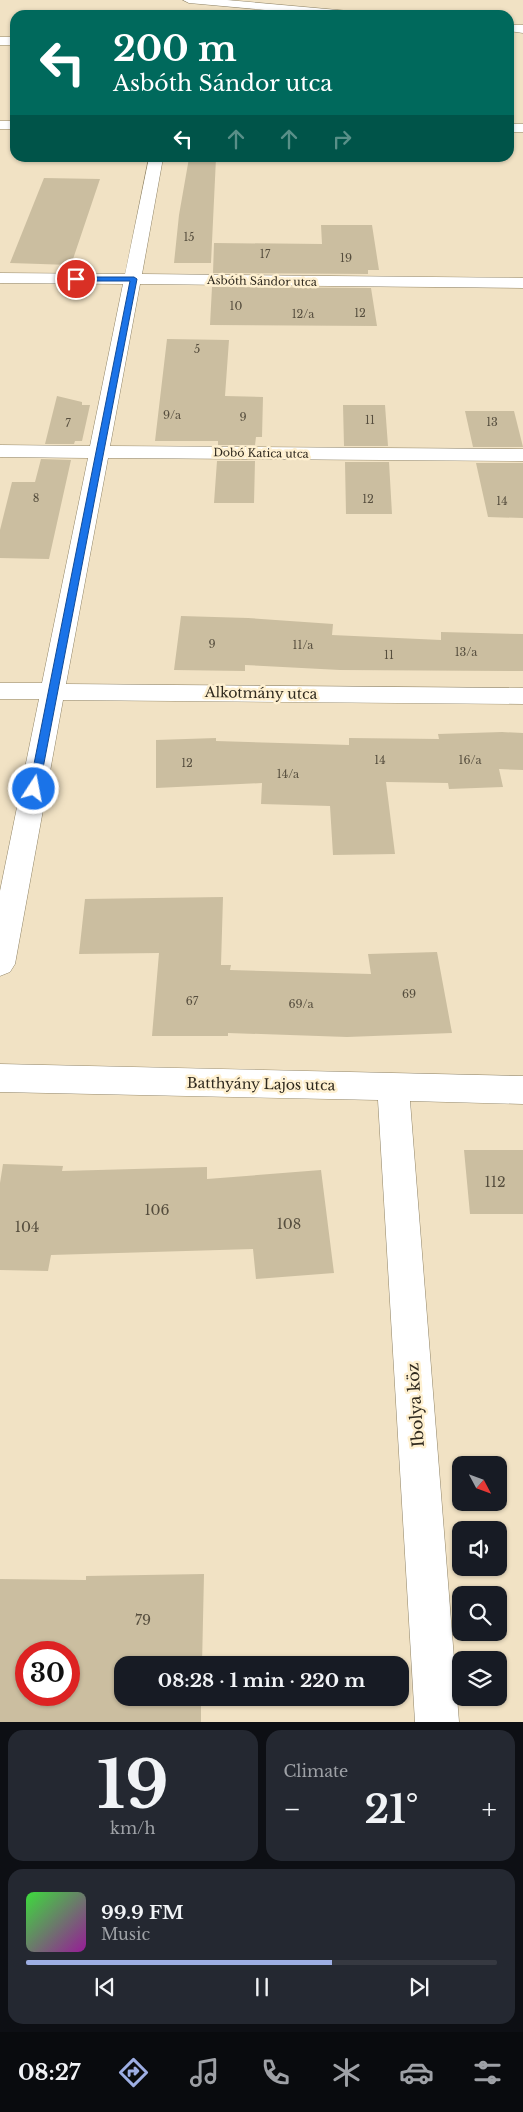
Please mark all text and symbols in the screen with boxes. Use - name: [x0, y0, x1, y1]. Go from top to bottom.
- text: 200 m: [113, 27, 237, 70]
- icon: left: [30, 30, 95, 95]
- text: Asbóth Sándor utca: [113, 70, 333, 97]
- icon: left: [169, 125, 197, 153]
- icon: ahead: [222, 125, 250, 153]
- icon: ahead: [275, 125, 303, 153]
- icon: right: [328, 125, 356, 153]
- house number: 15: [183, 230, 195, 244]
- house number: 17: [260, 247, 271, 261]
- house number: 19: [340, 251, 352, 265]
- pin: [55, 258, 97, 300]
- icon: arrive: [62, 265, 90, 293]
- street label: Asbóth Sándor utca: [206, 273, 318, 289]
- house number: 10: [230, 299, 243, 313]
- house number: 12: [354, 306, 366, 320]
- house number: 12/a: [292, 307, 315, 321]
- house number: 5: [194, 342, 200, 356]
- house number: 9/a: [163, 408, 182, 422]
- house number: 9: [239, 410, 247, 424]
- house number: 11: [365, 413, 375, 427]
- house number: 13: [486, 415, 498, 429]
- house number: 7: [65, 416, 71, 430]
- street label: Dobó Katica utca: [213, 445, 310, 461]
- house number: 8: [33, 491, 39, 505]
- house number: 12: [362, 492, 374, 506]
- house number: 14: [496, 494, 508, 508]
- house number: 9: [208, 637, 216, 651]
- house number: 11/a: [293, 638, 314, 652]
- house number: 13/a: [455, 645, 478, 659]
- house number: 11: [384, 648, 394, 662]
- street label: Alkotmány utca: [204, 683, 318, 703]
- house number: 14: [374, 753, 386, 767]
- house number: 16/a: [459, 753, 482, 767]
- house number: 12: [181, 756, 193, 770]
- position arrow: [7, 762, 59, 814]
- house number: 14/a: [277, 767, 300, 781]
- house number: 69: [402, 987, 416, 1001]
- house number: 67: [186, 994, 199, 1008]
- house number: 69/a: [288, 997, 314, 1011]
- street label: Batthyány Lajos utca: [187, 1074, 336, 1094]
- house number: 112: [484, 1173, 506, 1191]
- house number: 106: [144, 1201, 170, 1219]
- house number: 108: [277, 1215, 301, 1233]
- house number: 104: [15, 1218, 39, 1236]
- street label: Ibolya köz: [402, 1362, 428, 1448]
- north arrow: [452, 1456, 508, 1511]
- map controls: [452, 1456, 507, 1706]
- button: sound: [452, 1521, 507, 1576]
- button: search: [452, 1586, 507, 1641]
- house number: 79: [135, 1611, 151, 1629]
- speed limit sign: 30: [15, 1641, 80, 1706]
- button: layers: [452, 1651, 507, 1706]
- text: 08:28 · 1 min · 220 m: [158, 1669, 365, 1692]
- text: 19: [97, 1745, 169, 1826]
- text: Climate: [284, 1761, 348, 1781]
- text: 21°: [364, 1786, 418, 1833]
- text: −: [284, 1792, 301, 1827]
- text: +: [482, 1792, 497, 1827]
- text: km/h: [110, 1818, 155, 1838]
- text: 99.9 FM: [101, 1901, 184, 1924]
- text: Music: [101, 1924, 150, 1944]
- icon: previous: [91, 1973, 119, 2001]
- icon: pause: [248, 1973, 276, 2001]
- icon: next: [405, 1973, 433, 2001]
- icon: directions: [116, 2055, 151, 2090]
- icon: music: [187, 2055, 222, 2090]
- icon: phone: [258, 2055, 293, 2090]
- icon: climate: [329, 2055, 364, 2090]
- icon: car: [399, 2055, 434, 2090]
- icon: filters: [470, 2055, 505, 2090]
- text: 08:27: [18, 2059, 80, 2086]

